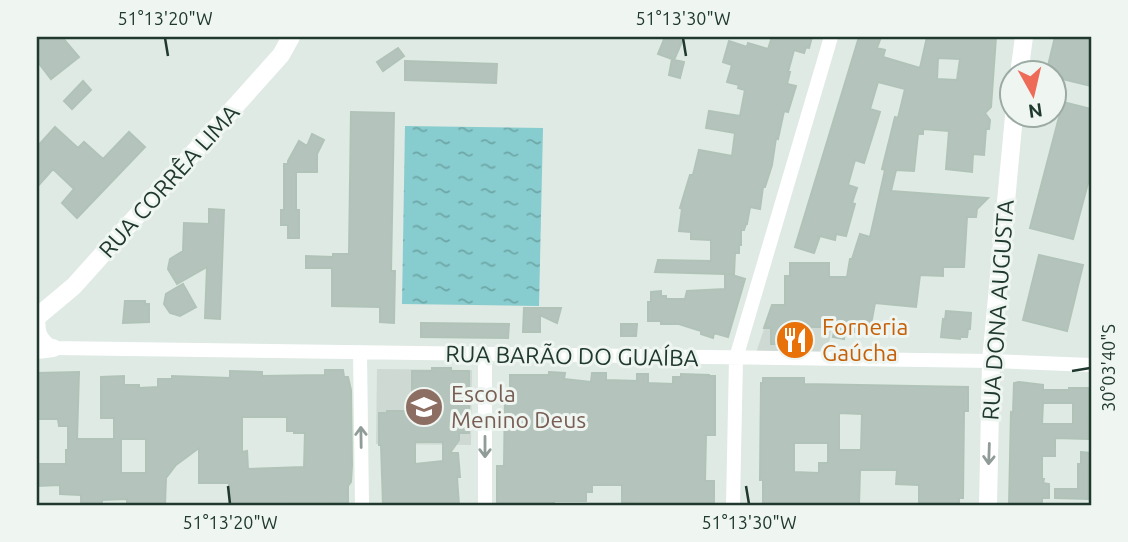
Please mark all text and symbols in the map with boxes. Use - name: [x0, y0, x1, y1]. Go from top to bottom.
- text: 51°13'20"W: [117, 8, 213, 28]
- text: 51°13'30"W: [635, 8, 731, 28]
- north arrow: [998, 60, 1068, 130]
- street label: RUA CORRÊA LIMA: [93, 99, 244, 262]
- text: N: [1027, 99, 1044, 123]
- street label: RUA DONA AUGUSTA: [977, 199, 1018, 421]
- place label: Forneria Gaúcha: [822, 314, 908, 365]
- restaurant icon: Forneria Gaúcha: [774, 319, 816, 361]
- text: 30°03'40"S: [1098, 324, 1118, 412]
- street label: RUA BARÃO DO GUAÍBA: [445, 340, 699, 370]
- place label: Escola Menino Deus: [451, 381, 586, 432]
- school or university icon: Escola Menino Deus: [403, 386, 445, 428]
- one-way arrow: [354, 426, 368, 449]
- one-way arrow: [478, 435, 492, 458]
- one-way arrow: [982, 442, 996, 465]
- text: 51°13'20"W: [182, 512, 278, 532]
- text: 51°13'30"W: [701, 512, 797, 532]

